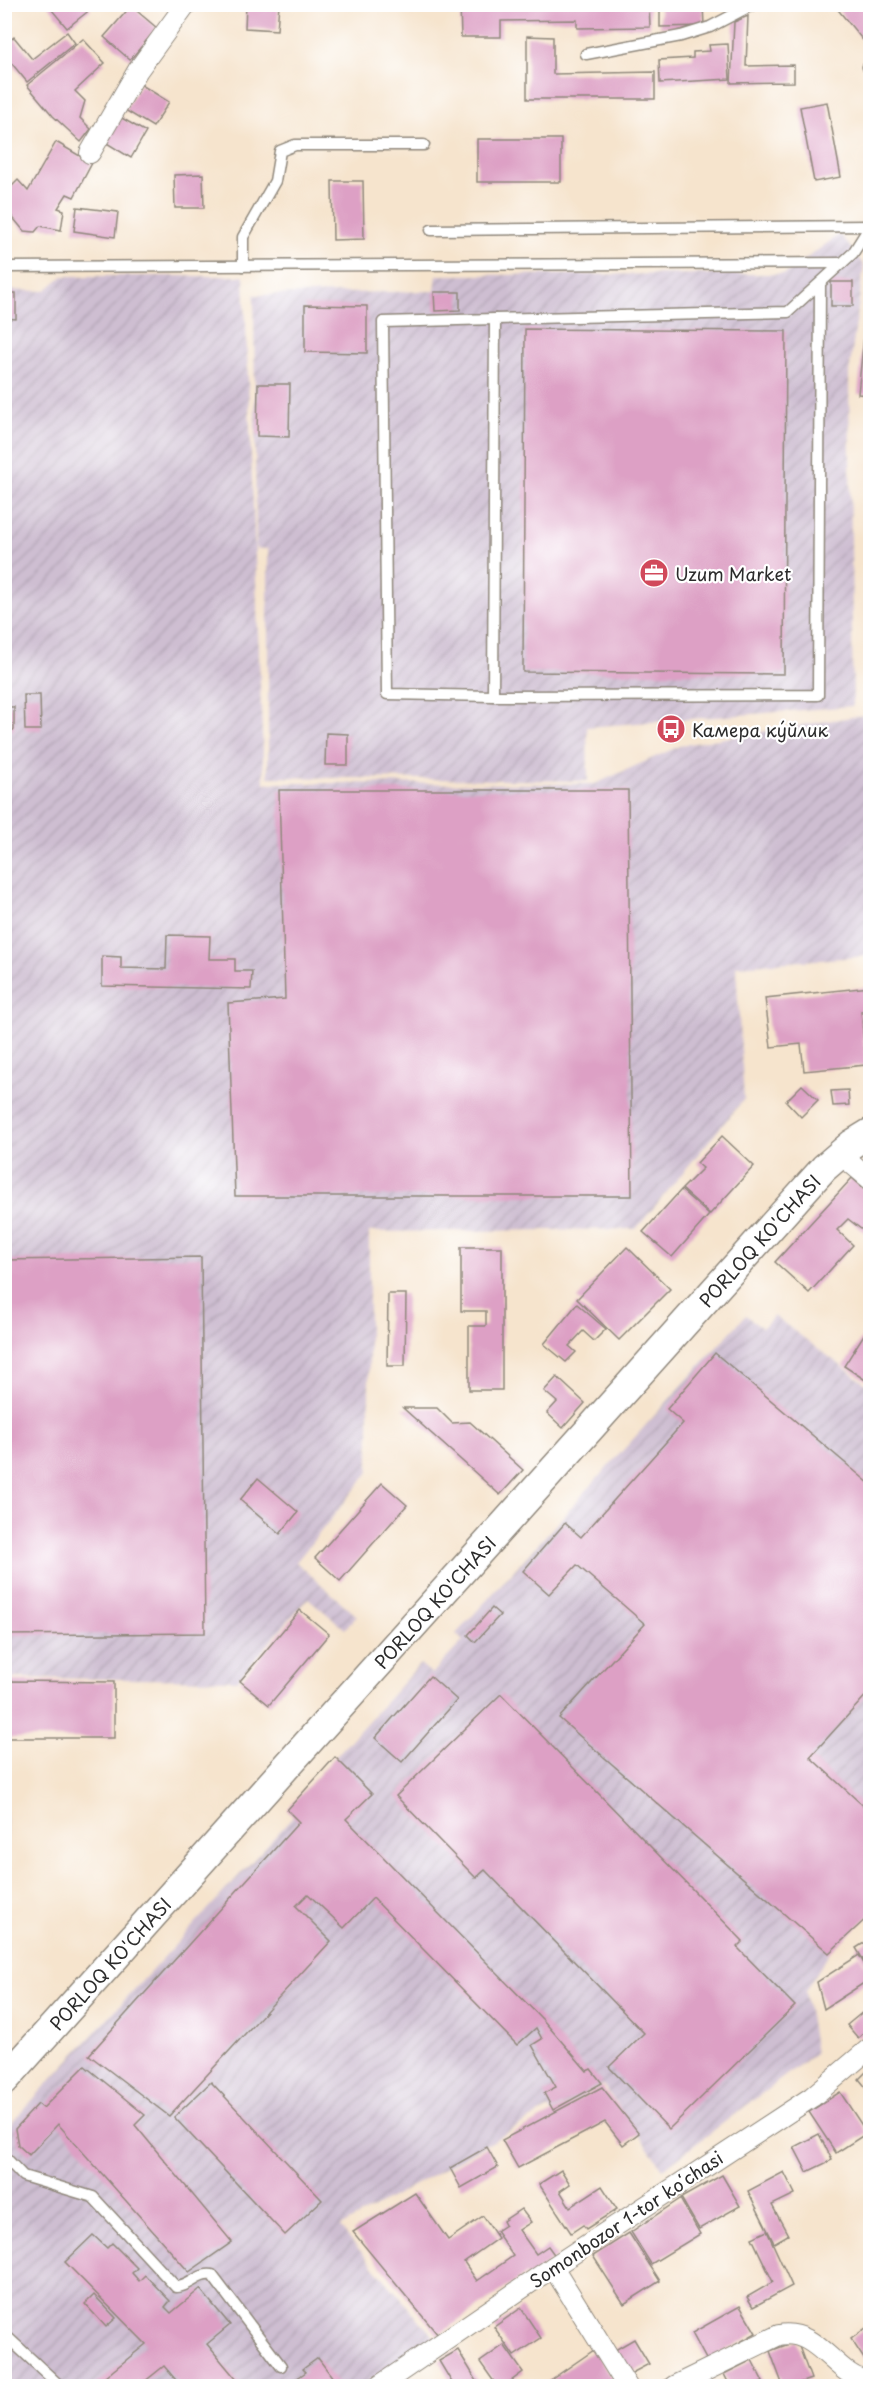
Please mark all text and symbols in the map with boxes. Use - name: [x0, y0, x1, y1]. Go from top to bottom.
- office icon: Uzum Market: [638, 557, 670, 589]
- place label: Uzum Market: [675, 560, 791, 587]
- bus stop icon: Камера ку́йлик: [655, 713, 687, 745]
- place label: Камера ку́йлик: [692, 716, 828, 743]
- street label: PORLOQ KO'CHASI: [692, 1168, 826, 1313]
- street label: PORLOQ KO'CHASI: [367, 1529, 501, 1674]
- street label: PORLOQ KO'CHASI: [42, 1891, 177, 2036]
- street label: Somonbozor 1-tor koʻchasi: [524, 2144, 728, 2294]

